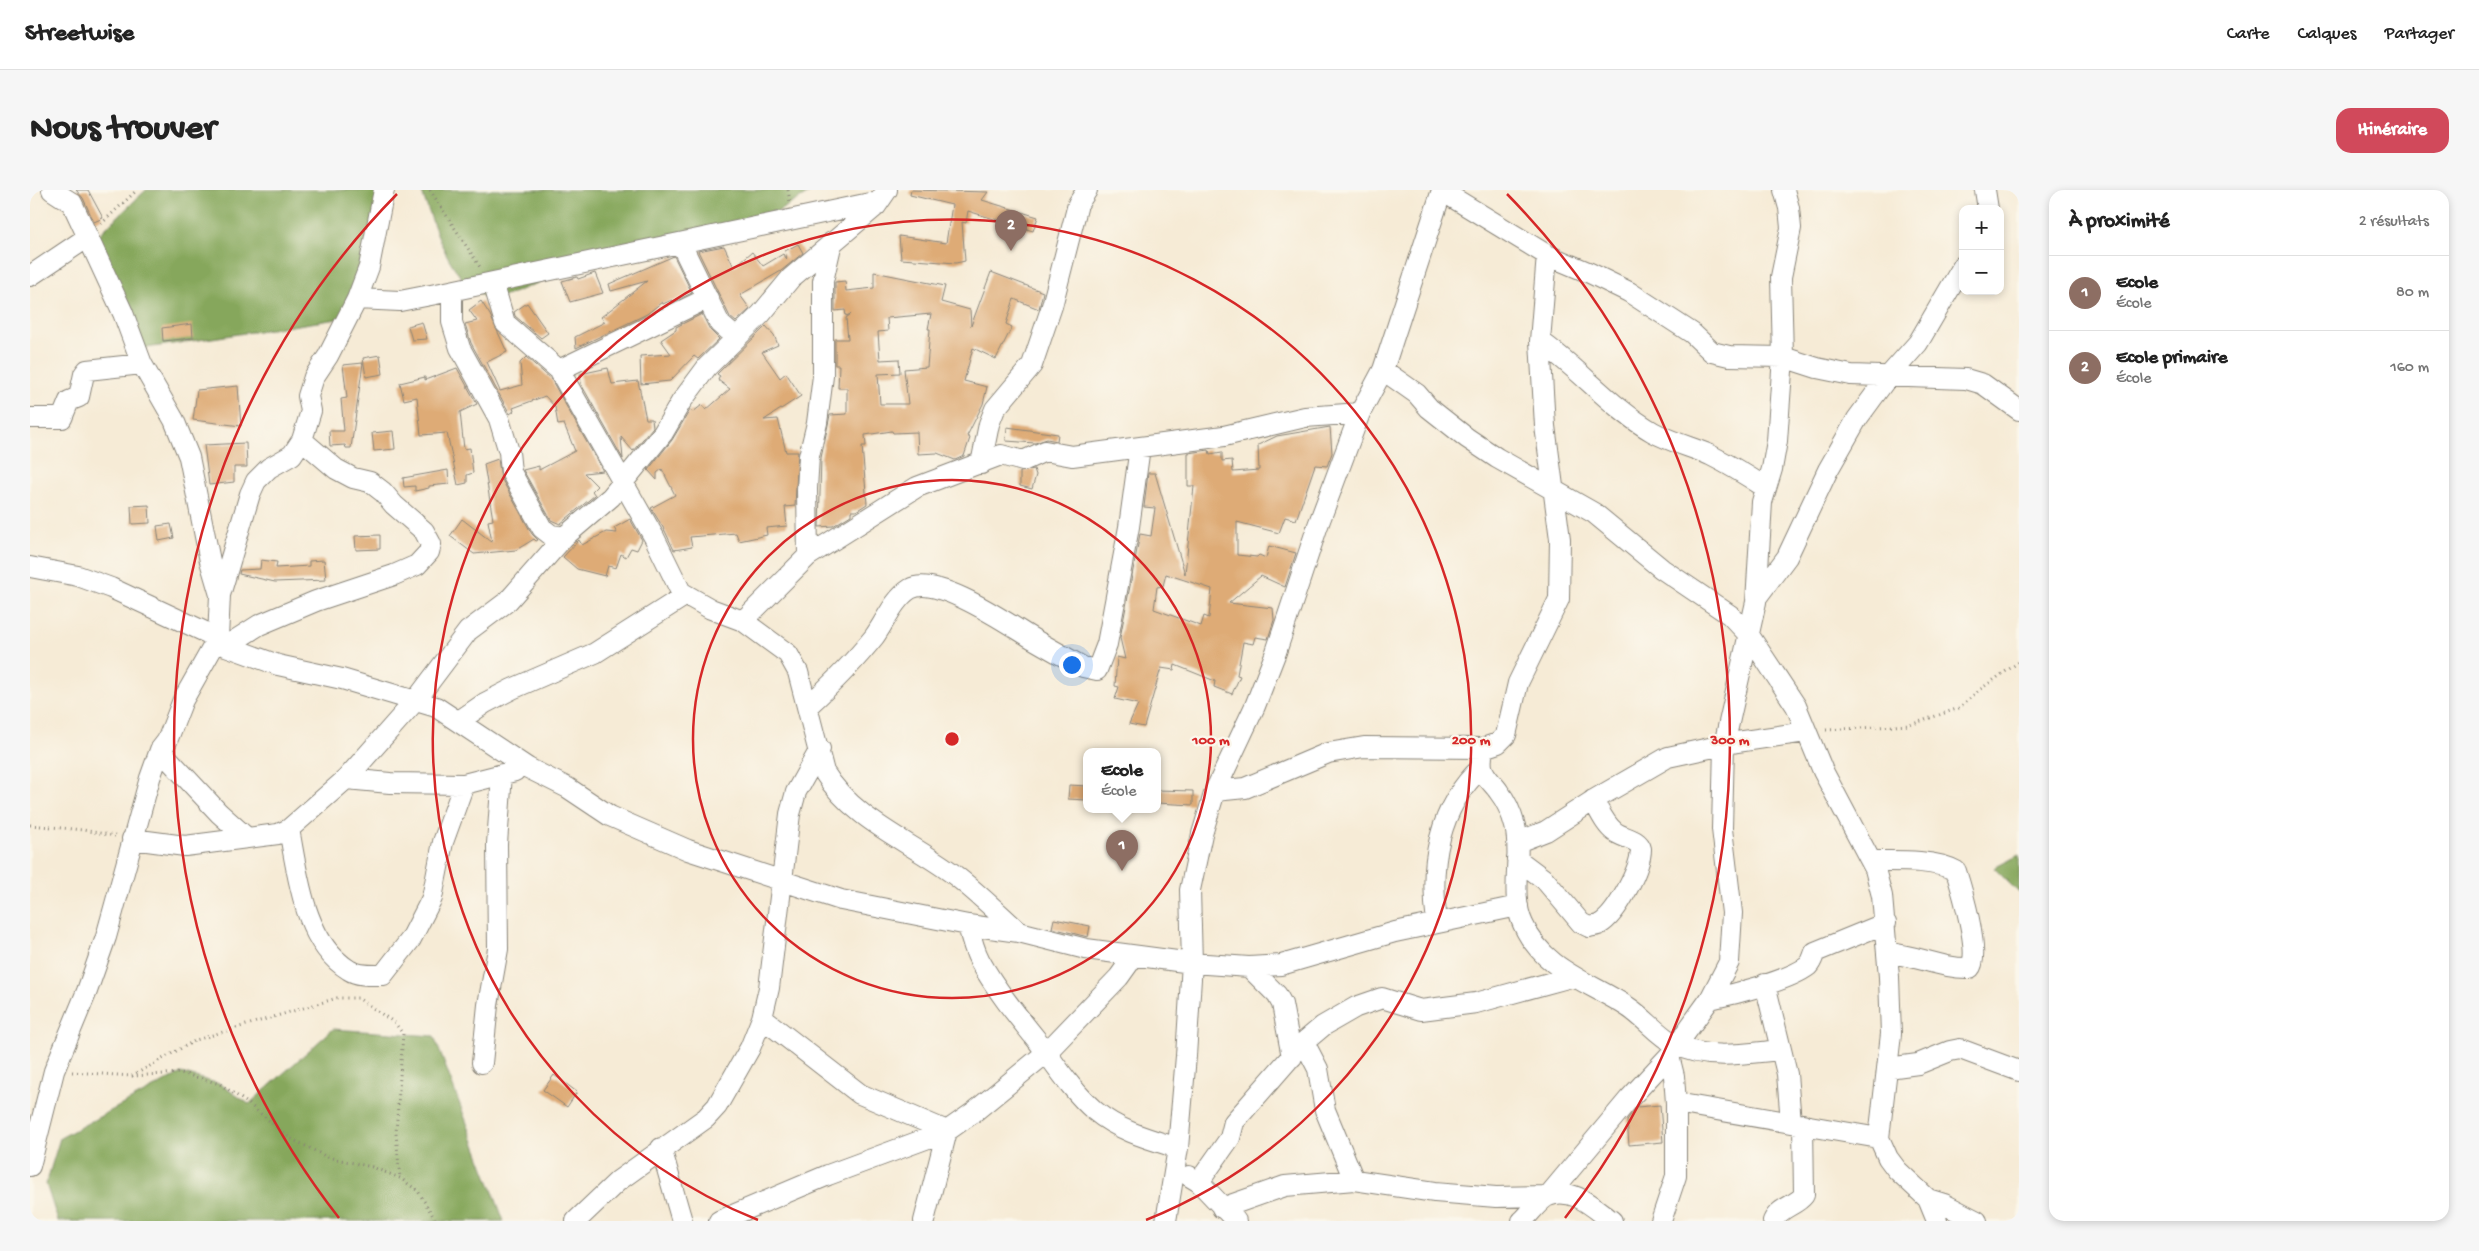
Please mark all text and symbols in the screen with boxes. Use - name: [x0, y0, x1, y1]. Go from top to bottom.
- text: Streetwise: [25, 20, 134, 49]
- text: Carte: [2227, 24, 2270, 45]
- text: Calques: [2298, 24, 2356, 45]
- text: Partager: [2384, 24, 2454, 45]
- button: Itinéraire: [2336, 108, 2449, 153]
- text: Nous trouver: [30, 110, 216, 151]
- map controls: [1959, 205, 2004, 295]
- button: +: [1959, 205, 2004, 250]
- pin: 2: [995, 210, 1027, 251]
- text: À proximité: [2069, 210, 2170, 235]
- text: 2 résultats: [2359, 213, 2429, 232]
- button: −: [1959, 250, 2004, 295]
- text: Ecole: [2116, 272, 2158, 295]
- text: 1: [2082, 284, 2088, 303]
- text: 80 m: [2396, 284, 2429, 303]
- text: École: [2116, 295, 2152, 314]
- text: Ecole primaire: [2116, 347, 2228, 370]
- text: 2: [2081, 359, 2089, 378]
- text: 160 m: [2390, 359, 2429, 378]
- text: École: [2116, 370, 2152, 389]
- your location: [1059, 652, 1085, 678]
- centre of rings: [943, 730, 961, 748]
- text: 100 m: [1191, 732, 1230, 750]
- text: 200 m: [1452, 732, 1491, 750]
- text: 300 m: [1709, 732, 1750, 750]
- popup: [1083, 748, 1161, 813]
- text: Ecole: [1101, 760, 1143, 783]
- text: École: [1101, 783, 1136, 802]
- pin: 1: [1106, 830, 1138, 871]

